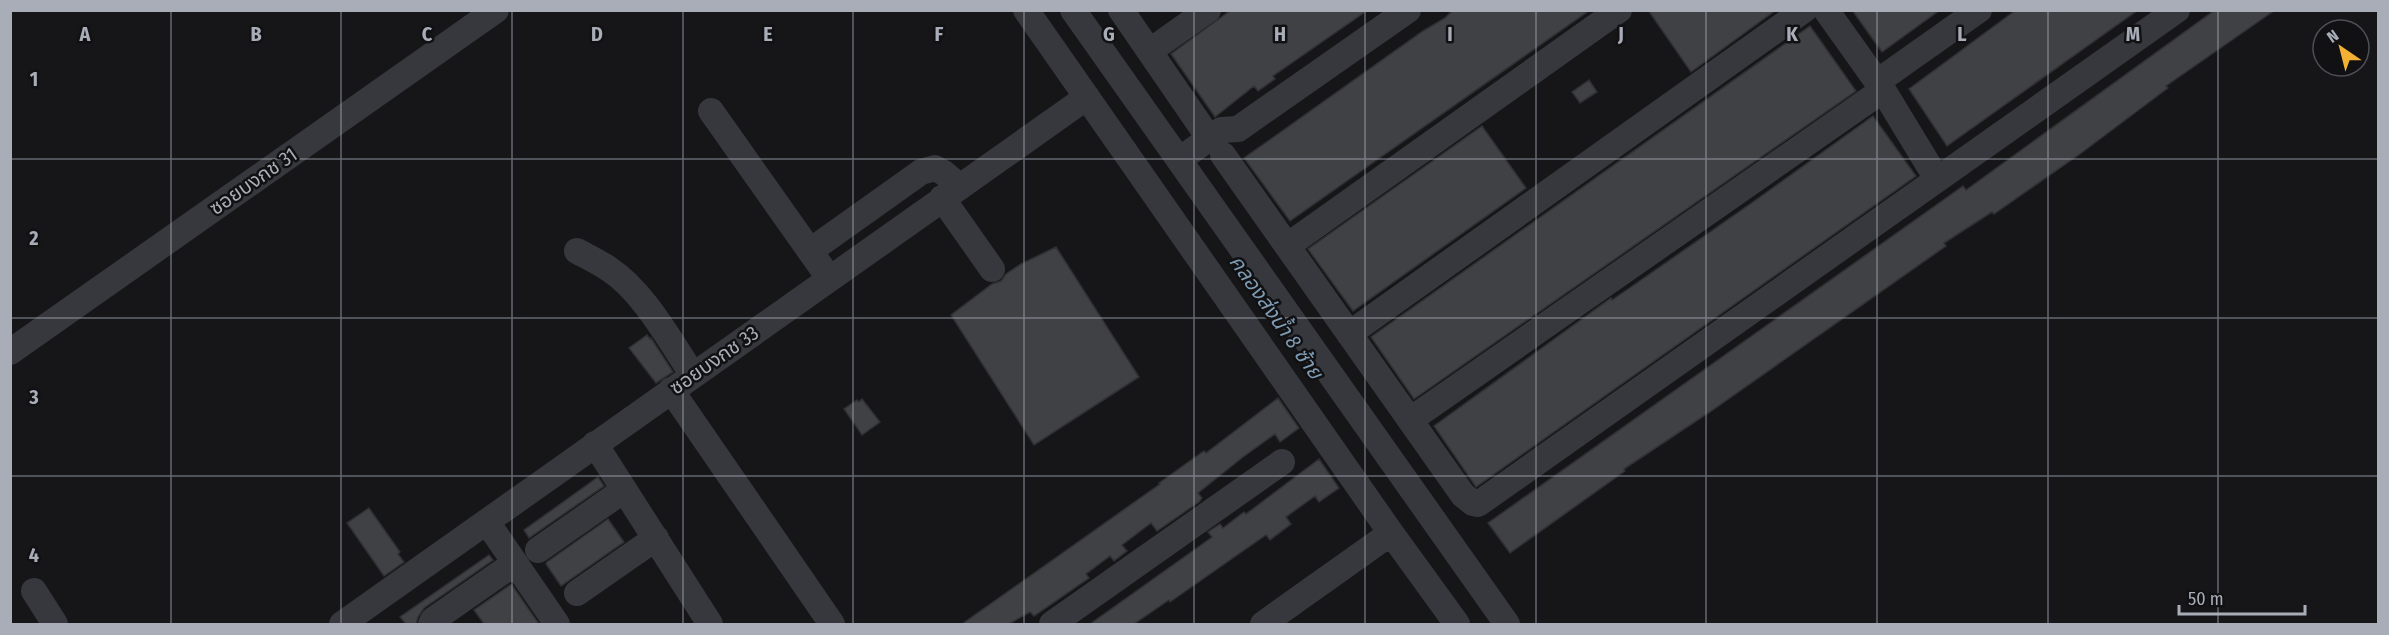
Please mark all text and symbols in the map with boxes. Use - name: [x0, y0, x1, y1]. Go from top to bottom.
- north arrow: [2311, 18, 2371, 78]
- text: A: [79, 22, 92, 46]
- text: B: [250, 22, 262, 46]
- text: C: [422, 22, 433, 46]
- text: D: [591, 22, 603, 46]
- text: E: [763, 22, 773, 46]
- text: F: [935, 22, 944, 46]
- text: G: [1103, 22, 1115, 46]
- text: H: [1274, 22, 1286, 46]
- text: I: [1447, 22, 1453, 46]
- text: J: [1617, 22, 1624, 46]
- text: K: [1786, 22, 1798, 46]
- text: L: [1957, 22, 1967, 46]
- text: M: [2126, 22, 2140, 46]
- text: N: [2323, 26, 2342, 47]
- text: 1: [30, 67, 38, 91]
- street label: ซอยบงกช 31: [205, 142, 301, 220]
- text: 2: [28, 226, 39, 250]
- water label: คลองส่งน้ำ 8 ซ้าย: [1224, 249, 1331, 385]
- street label: ซอยบงกช 33: [665, 321, 763, 399]
- text: 3: [28, 385, 39, 409]
- text: 4: [29, 543, 39, 567]
- scale bar: [2179, 578, 2305, 616]
- text: 50 m: [2188, 588, 2224, 610]

